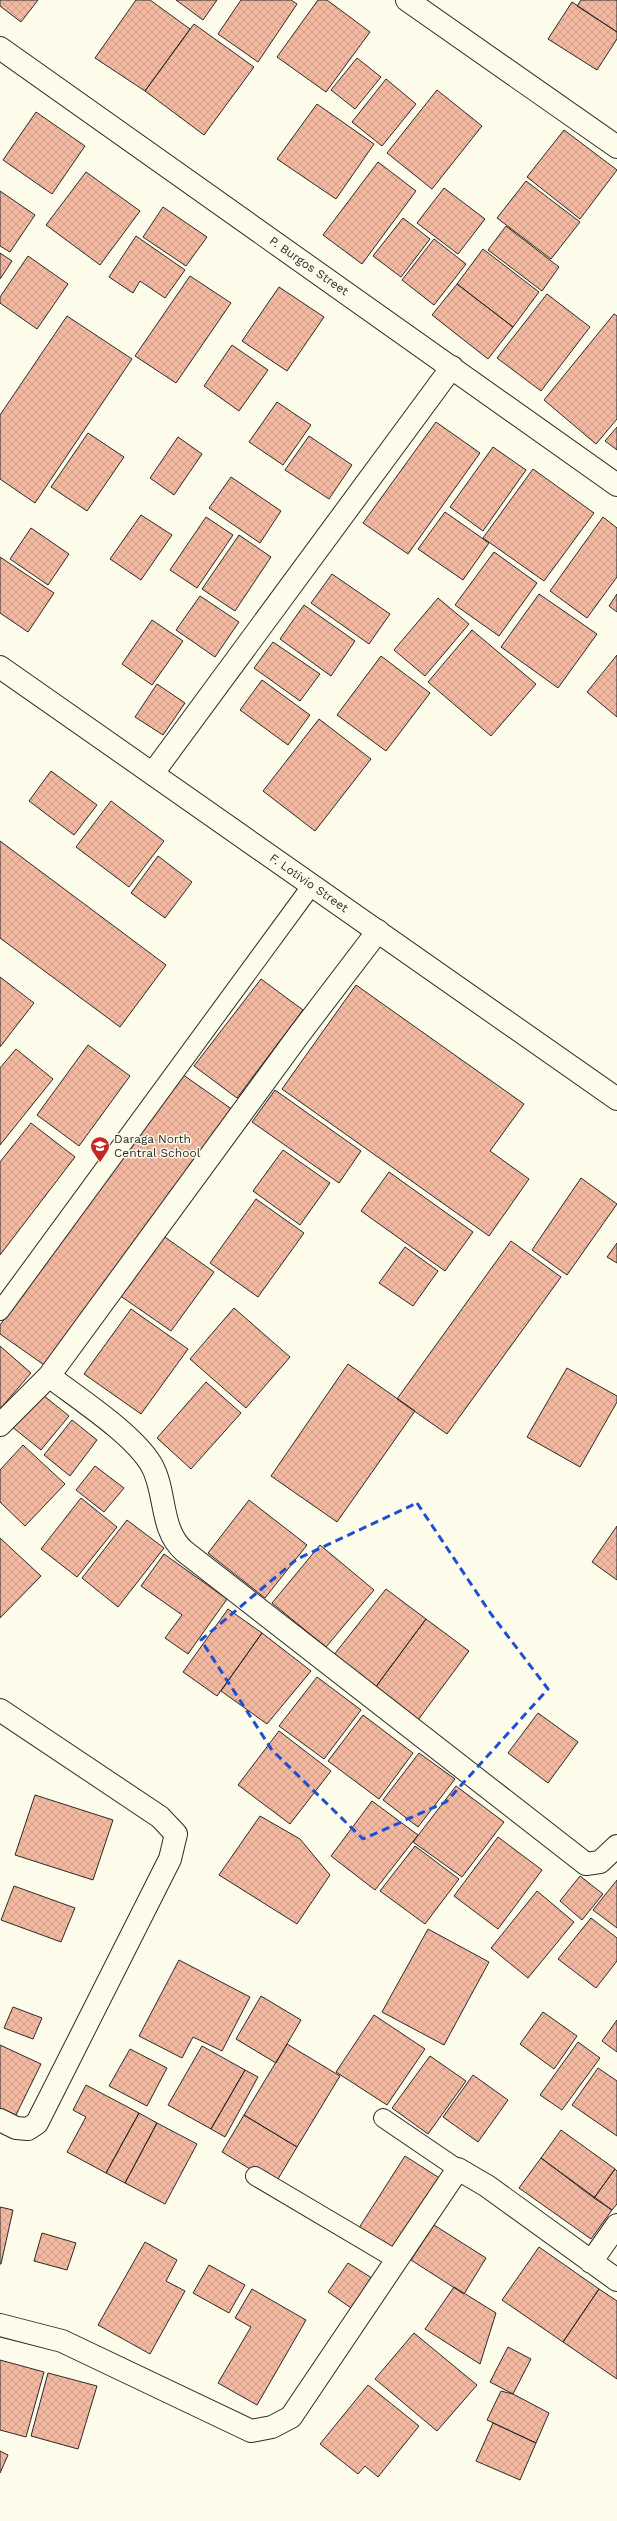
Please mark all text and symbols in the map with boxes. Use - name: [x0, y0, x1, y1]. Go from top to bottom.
- street label: P. Burgos Street: [267, 234, 351, 298]
- street label: F. Lotivio Street: [267, 851, 351, 915]
- place label: Daraga North Central School: [114, 1132, 201, 1160]
- school or university icon: Daraga North Central School: [89, 1135, 111, 1163]

